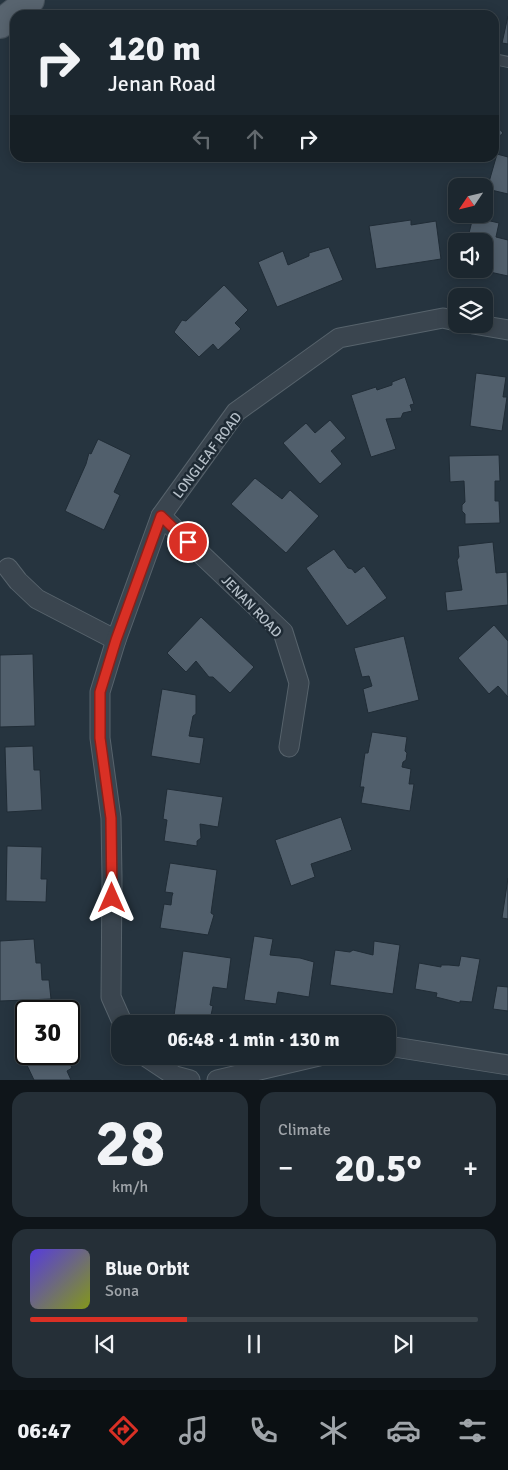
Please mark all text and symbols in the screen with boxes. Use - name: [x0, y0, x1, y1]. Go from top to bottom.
- text: 120 m: [108, 27, 201, 70]
- icon: right: [25, 30, 90, 95]
- text: Jenan Road: [108, 70, 216, 97]
- icon: left: [188, 125, 216, 153]
- icon: ahead: [241, 125, 269, 153]
- icon: right: [294, 125, 322, 153]
- north arrow: [448, 178, 492, 222]
- map controls: [448, 178, 493, 333]
- button: sound: [448, 233, 493, 278]
- button: layers: [448, 288, 493, 333]
- street label: LONGLEAF ROAD: [169, 409, 245, 502]
- pin: [167, 521, 209, 563]
- icon: arrive: [174, 528, 202, 556]
- street label: JENAN ROAD: [218, 572, 285, 641]
- position arrow: [85, 871, 137, 923]
- speed limit sign: 30: [15, 1000, 80, 1065]
- text: 06:48 · 1 min · 130 m: [167, 1028, 340, 1052]
- text: 28: [95, 1104, 165, 1184]
- text: Climate: [278, 1120, 331, 1140]
- text: 20.5°: [334, 1145, 422, 1192]
- text: −: [278, 1151, 293, 1185]
- text: +: [463, 1151, 478, 1185]
- text: km/h: [112, 1177, 148, 1197]
- text: Blue Orbit: [105, 1257, 189, 1281]
- text: Sona: [105, 1281, 139, 1301]
- icon: previous: [91, 1330, 119, 1358]
- icon: pause: [240, 1330, 268, 1358]
- icon: next: [389, 1330, 417, 1358]
- icon: directions: [106, 1413, 141, 1448]
- icon: music: [176, 1413, 211, 1448]
- icon: phone: [246, 1413, 281, 1448]
- icon: climate: [316, 1413, 351, 1448]
- icon: car: [386, 1413, 421, 1448]
- icon: filters: [455, 1413, 490, 1448]
- text: 06:47: [17, 1417, 71, 1444]

